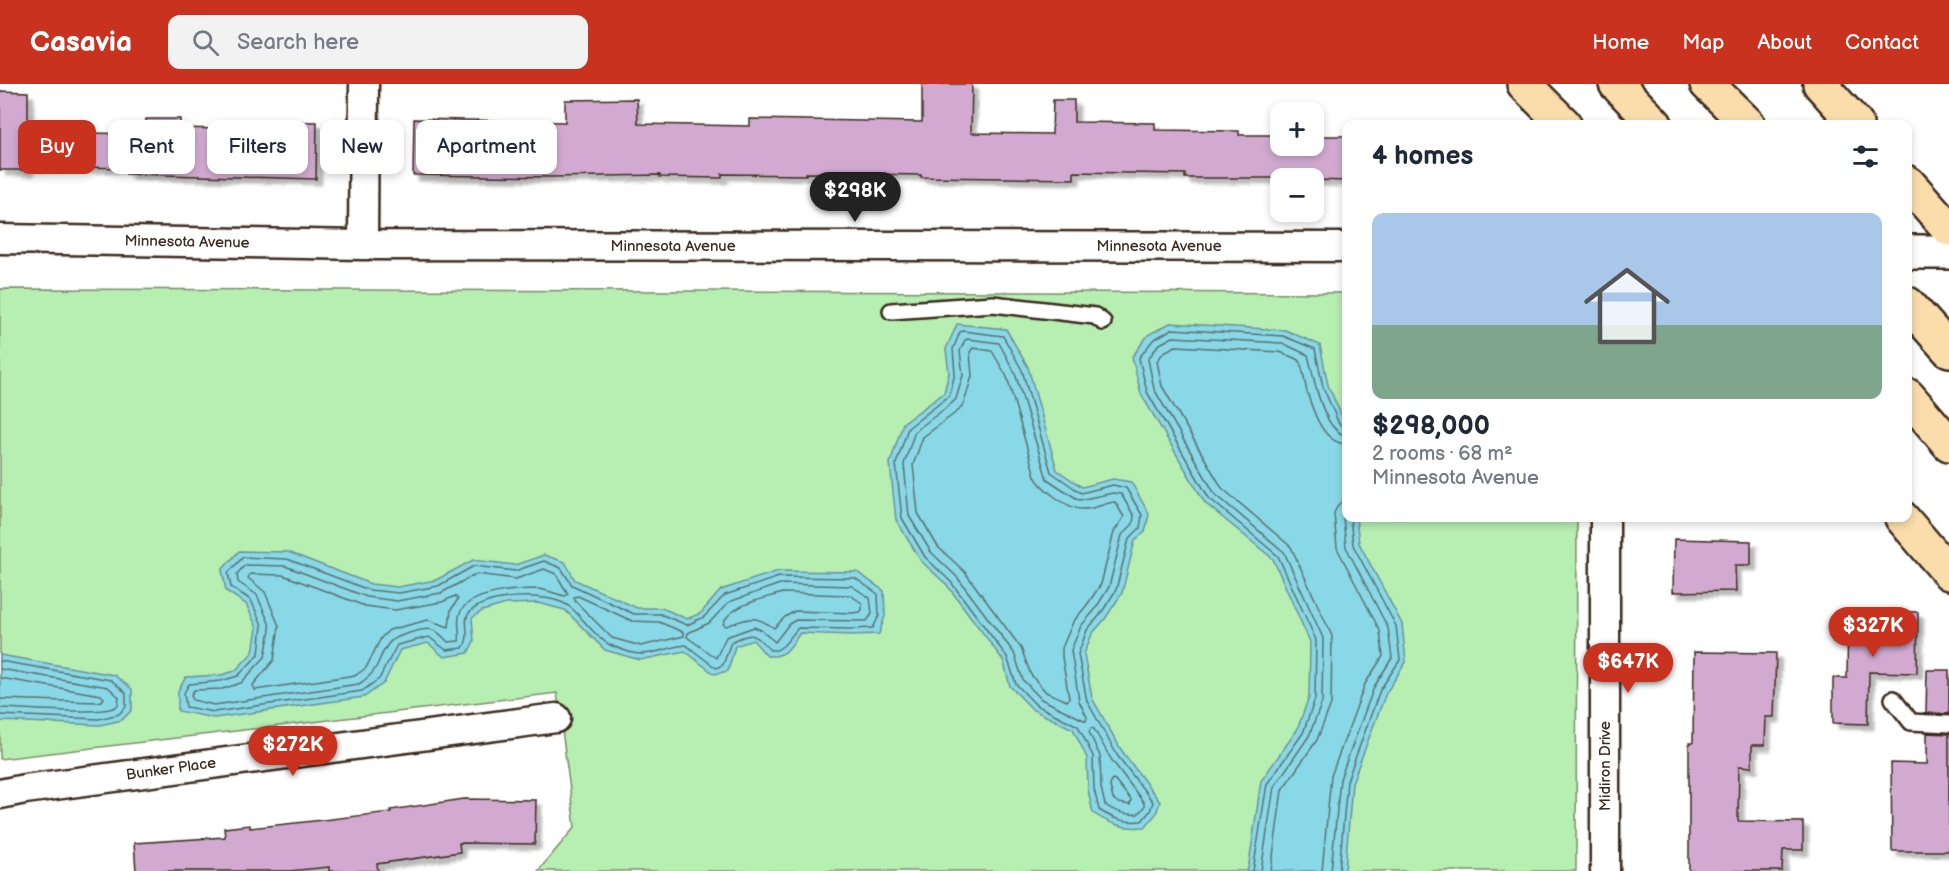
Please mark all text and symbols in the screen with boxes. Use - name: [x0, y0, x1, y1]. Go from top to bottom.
- search box: [168, 15, 588, 69]
- text: Casavia: [30, 26, 132, 59]
- icon: search: [189, 26, 222, 59]
- text: Search here: [237, 29, 359, 56]
- text: Home: [1592, 30, 1649, 55]
- text: Map: [1682, 30, 1724, 55]
- text: About: [1757, 30, 1812, 55]
- text: Contact: [1845, 30, 1919, 55]
- map controls: [1270, 102, 1324, 222]
- button: +: [1270, 102, 1324, 156]
- chip: Buy: [18, 120, 96, 174]
- chip: Rent: [108, 120, 195, 174]
- chip: Filters: [207, 120, 308, 174]
- chip: New: [320, 120, 404, 174]
- chip: Apartment: [416, 120, 557, 174]
- icon: filters: [1849, 140, 1882, 173]
- text: 4 homes: [1372, 141, 1473, 172]
- button: −: [1270, 168, 1324, 222]
- pin: $298K: [813, 172, 897, 223]
- text: $298K: [824, 179, 886, 203]
- street label: Minnesota Avenue: [124, 231, 250, 253]
- street label: Minnesota Avenue: [610, 237, 736, 256]
- street label: Minnesota Avenue: [1096, 237, 1222, 256]
- icon: home: [1573, 252, 1681, 360]
- text: $298,000: [1372, 411, 1490, 442]
- text: 2 rooms · 68 m²: [1372, 442, 1513, 466]
- text: Minnesota Avenue: [1372, 466, 1539, 490]
- pin: $327K: [1831, 607, 1915, 658]
- text: $327K: [1843, 614, 1903, 638]
- pin: $647K: [1586, 643, 1670, 694]
- text: $647K: [1597, 650, 1659, 674]
- street label: Midiron Drive: [1596, 721, 1615, 811]
- pin: $272K: [251, 726, 335, 777]
- text: $272K: [262, 733, 324, 757]
- street label: Bunker Place: [125, 753, 217, 785]

